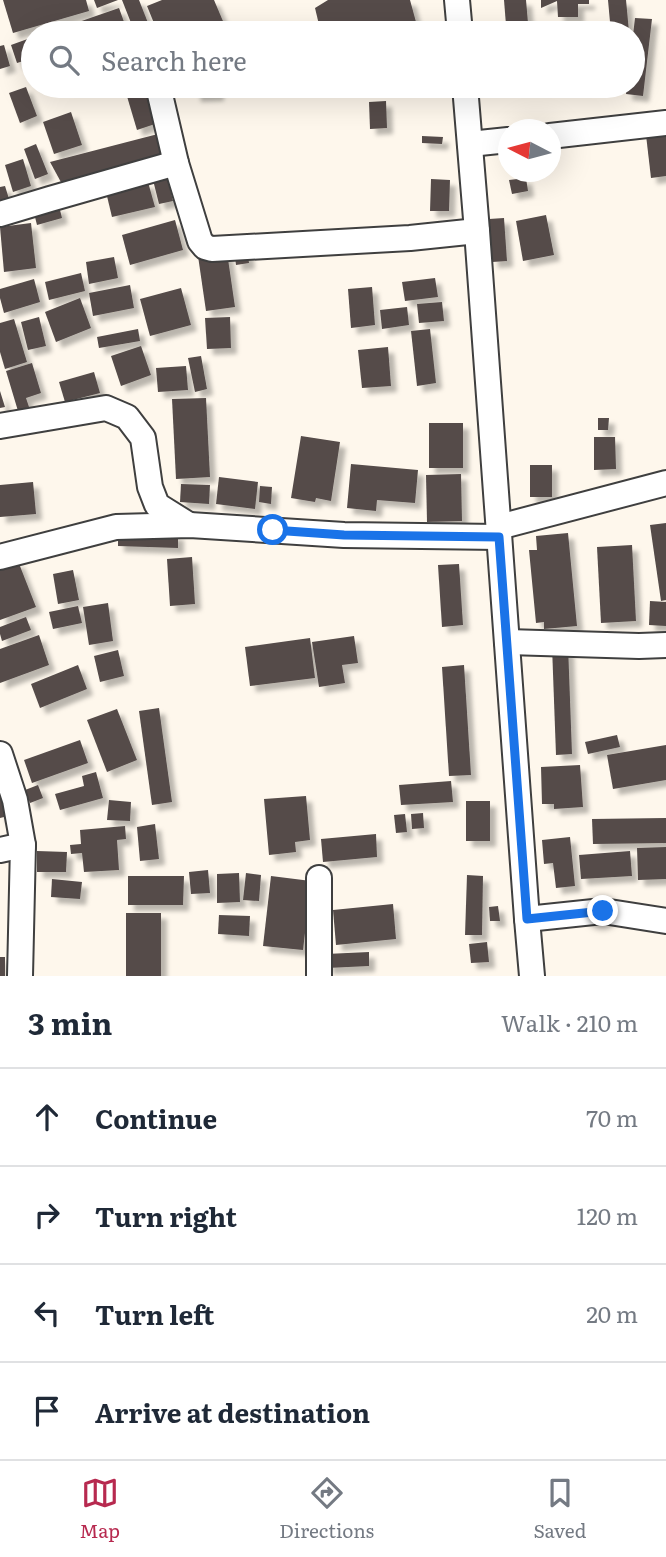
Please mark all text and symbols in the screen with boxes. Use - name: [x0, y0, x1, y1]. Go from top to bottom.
- search box: [21, 21, 645, 98]
- text: Search here: [101, 40, 247, 79]
- icon: search: [45, 41, 83, 79]
- north arrow: [498, 119, 561, 182]
- route start: [257, 514, 288, 545]
- route end: [587, 895, 618, 926]
- text: 3 min: [28, 1000, 112, 1044]
- text: Walk · 210 m: [501, 1005, 638, 1039]
- icon: ahead: [28, 1098, 66, 1136]
- text: Continue: [95, 1098, 217, 1137]
- text: 70 m: [586, 1100, 638, 1134]
- icon: right: [28, 1196, 66, 1234]
- text: Turn right: [95, 1196, 237, 1235]
- text: 120 m: [577, 1198, 638, 1232]
- icon: left: [28, 1294, 66, 1332]
- text: Turn left: [95, 1294, 214, 1333]
- text: 20 m: [586, 1296, 638, 1330]
- icon: arrive: [28, 1392, 66, 1430]
- text: Arrive at destination: [95, 1392, 370, 1431]
- tab: Map: [80, 1474, 120, 1544]
- tab: Directions: [279, 1474, 374, 1544]
- tab: Saved: [533, 1474, 586, 1544]

